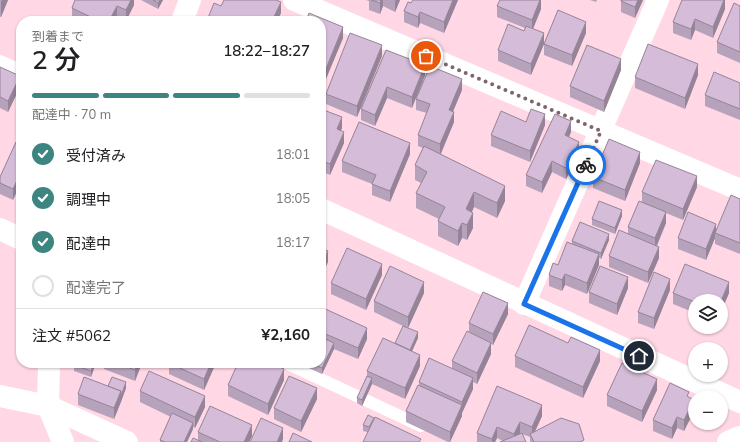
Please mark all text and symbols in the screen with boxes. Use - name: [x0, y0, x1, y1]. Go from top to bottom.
- text: 到着まで: [32, 28, 84, 44]
- pin: [409, 39, 443, 73]
- text: 18:22–18:27: [223, 41, 310, 60]
- text: 2 分: [32, 43, 81, 76]
- icon: bag: [415, 45, 437, 67]
- text: 配達中 · 70 m: [32, 106, 111, 122]
- icon: check: [32, 143, 54, 165]
- courier: [566, 145, 606, 185]
- text: 受付済み: [66, 146, 126, 165]
- text: 18:01: [276, 146, 310, 162]
- icon: bike: [575, 154, 597, 176]
- icon: check: [32, 187, 54, 209]
- text: 調理中: [66, 190, 111, 209]
- text: 18:05: [276, 190, 310, 206]
- icon: check: [32, 231, 54, 253]
- text: 配達中: [66, 234, 111, 253]
- text: 18:17: [276, 234, 310, 250]
- text: 配達完了: [66, 278, 126, 297]
- map controls: [688, 294, 728, 430]
- button: layers: [688, 294, 728, 334]
- text: ¥2,160: [261, 325, 310, 344]
- text: 注文 #5062: [32, 326, 111, 345]
- pin: [622, 339, 656, 373]
- button: +: [688, 342, 728, 382]
- icon: home: [628, 345, 650, 367]
- button: −: [688, 390, 728, 430]

